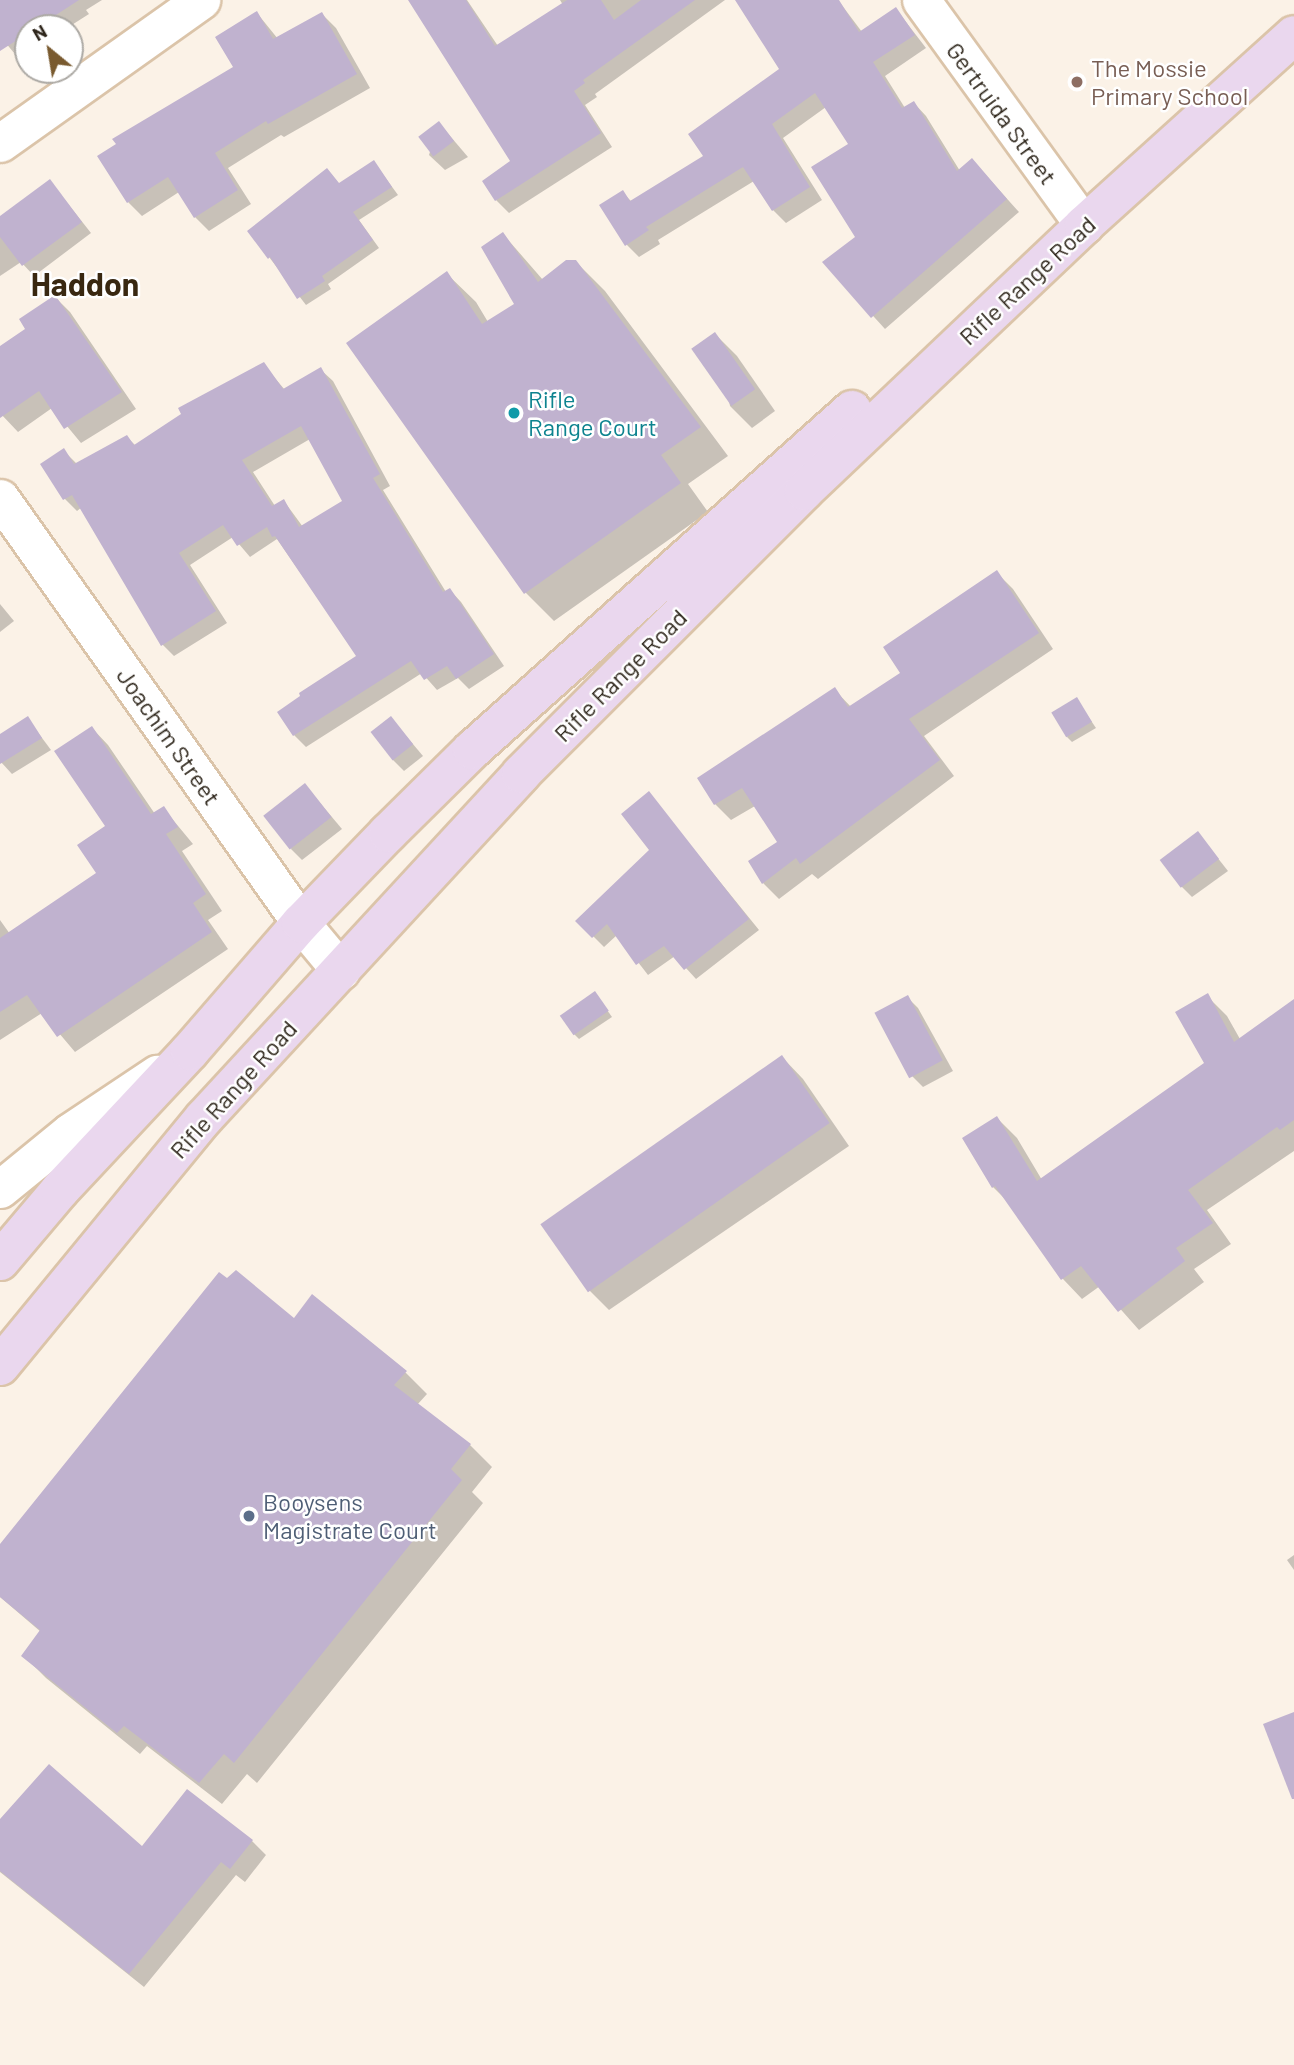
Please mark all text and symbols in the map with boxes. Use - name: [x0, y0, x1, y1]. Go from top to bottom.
- north arrow: [14, 14, 84, 84]
- text: N: [28, 19, 50, 45]
- street label: Gertruida Street: [941, 36, 1063, 190]
- place label: The Mossie Primary School: [1091, 54, 1248, 110]
- marker: The Mossie Primary School: [1069, 74, 1085, 90]
- street label: Rifle Range Road: [953, 210, 1101, 350]
- district label: Haddon: [31, 264, 139, 302]
- place label: Rifle Range Court: [528, 385, 657, 441]
- marker: Rifle Range Court: [506, 405, 522, 421]
- street label: Rifle Range Road: [548, 603, 692, 747]
- street label: Joachim Street: [111, 662, 227, 810]
- street label: Rifle Range Road: [163, 1014, 303, 1164]
- place label: Booysens Magistrate Court: [263, 1488, 437, 1544]
- marker: Booysens Magistrate Court: [241, 1508, 257, 1524]

